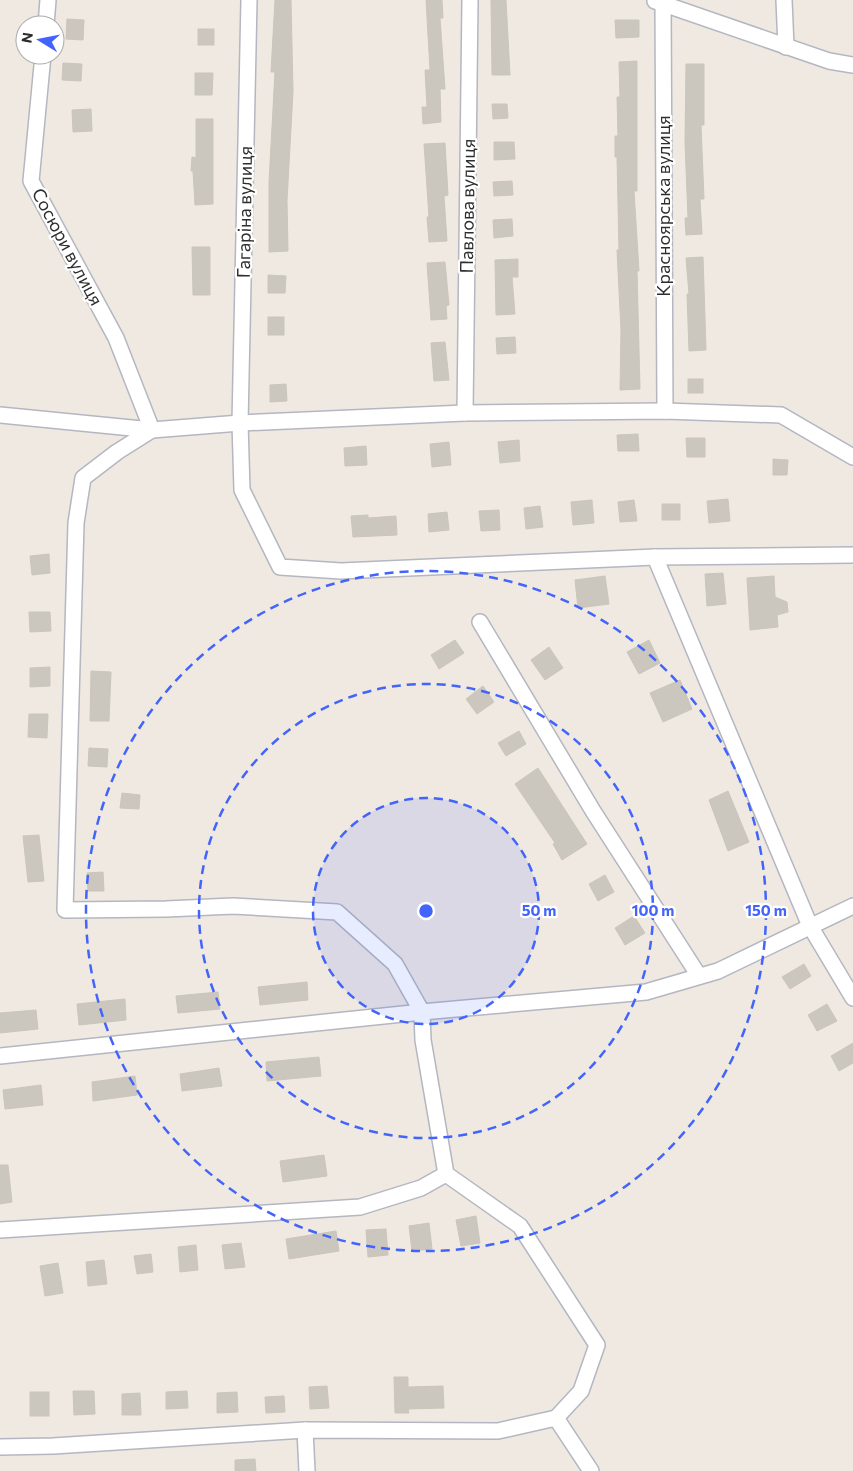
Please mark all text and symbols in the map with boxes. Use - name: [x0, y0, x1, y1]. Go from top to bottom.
- north arrow: [15, 15, 65, 65]
- text: N: [17, 31, 36, 44]
- street label: Красноярська вулиця: [652, 115, 674, 297]
- street label: Павлова вулиця: [455, 138, 479, 274]
- street label: Гагаріна вулиця: [232, 146, 256, 278]
- street label: Сосюри вулиця: [28, 184, 108, 309]
- text: 50 m: [522, 901, 556, 919]
- text: 100 m: [632, 901, 674, 919]
- text: 150 m: [745, 901, 787, 919]
- centre of rings: [417, 902, 435, 920]

